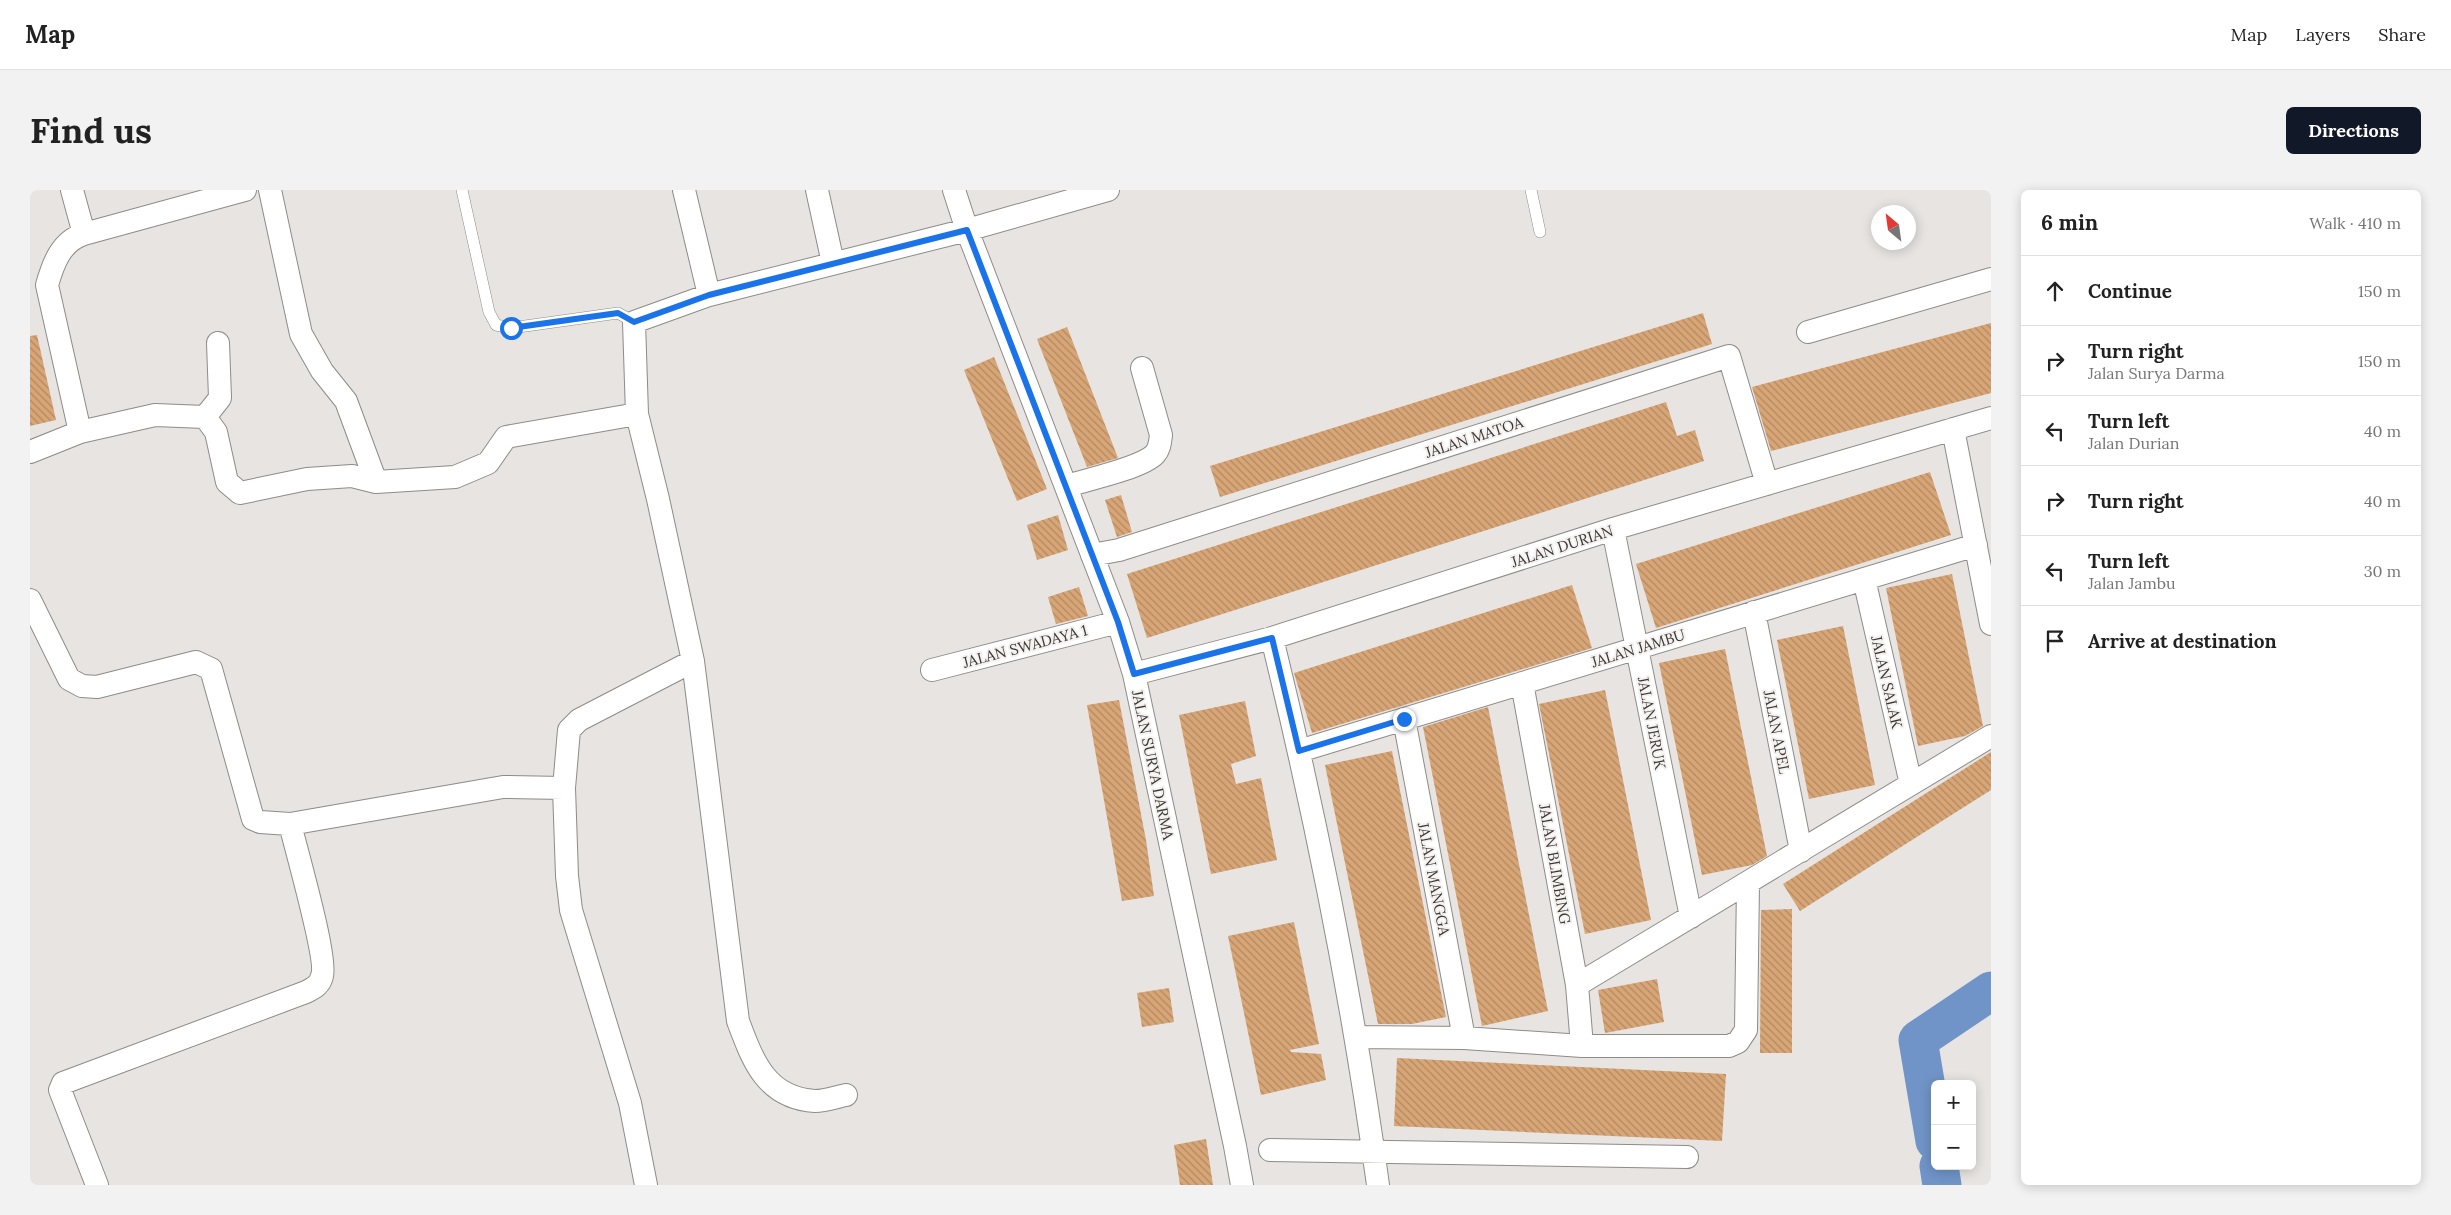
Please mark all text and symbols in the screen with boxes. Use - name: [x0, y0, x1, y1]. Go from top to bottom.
- text: Map: [25, 19, 75, 50]
- text: Map: [2231, 23, 2267, 46]
- text: Layers: [2295, 23, 2350, 46]
- text: Share: [2378, 23, 2426, 46]
- button: Directions: [2286, 107, 2421, 154]
- text: Find us: [30, 108, 152, 153]
- north arrow: [1871, 205, 1916, 250]
- text: 6 min: [2041, 209, 2098, 236]
- text: Walk · 410 m: [2309, 213, 2401, 233]
- icon: ahead: [2041, 277, 2069, 305]
- text: Continue: [2088, 279, 2172, 303]
- text: 150 m: [2358, 281, 2401, 301]
- route start: [500, 317, 523, 340]
- text: Turn right: [2088, 339, 2184, 363]
- icon: right: [2041, 347, 2069, 375]
- text: 150 m: [2358, 351, 2401, 371]
- text: Jalan Surya Darma: [2088, 363, 2225, 383]
- text: Turn left: [2088, 409, 2169, 433]
- street label: JALAN MATOA: [1422, 412, 1526, 462]
- icon: left: [2041, 417, 2069, 445]
- text: 40 m: [2364, 421, 2401, 441]
- text: Jalan Durian: [2088, 433, 2179, 453]
- icon: right: [2041, 487, 2069, 515]
- text: Turn right: [2088, 489, 2184, 513]
- text: 40 m: [2364, 491, 2401, 511]
- street label: JALAN DURIAN: [1508, 521, 1615, 572]
- text: Turn left: [2088, 549, 2169, 573]
- icon: left: [2041, 557, 2069, 585]
- text: 30 m: [2364, 561, 2401, 581]
- text: Jalan Jambu: [2088, 573, 2176, 593]
- street label: JALAN SWADAYA 1: [960, 620, 1089, 672]
- street label: JALAN JAMBU: [1588, 625, 1687, 672]
- icon: arrive: [2041, 627, 2069, 655]
- text: Arrive at destination: [2088, 629, 2277, 653]
- street label: JALAN SALAK: [1867, 633, 1907, 731]
- street label: JALAN JERUK: [1634, 674, 1670, 772]
- street label: JALAN SURYA DARMA: [1128, 687, 1178, 842]
- street label: JALAN APEL: [1759, 688, 1794, 776]
- route end: [1393, 708, 1416, 731]
- street label: JALAN BLIMBING: [1535, 801, 1575, 926]
- street label: JALAN MANGGA: [1414, 820, 1454, 938]
- map controls: [1931, 1080, 1976, 1170]
- button: +: [1931, 1080, 1976, 1125]
- button: −: [1931, 1125, 1976, 1170]

